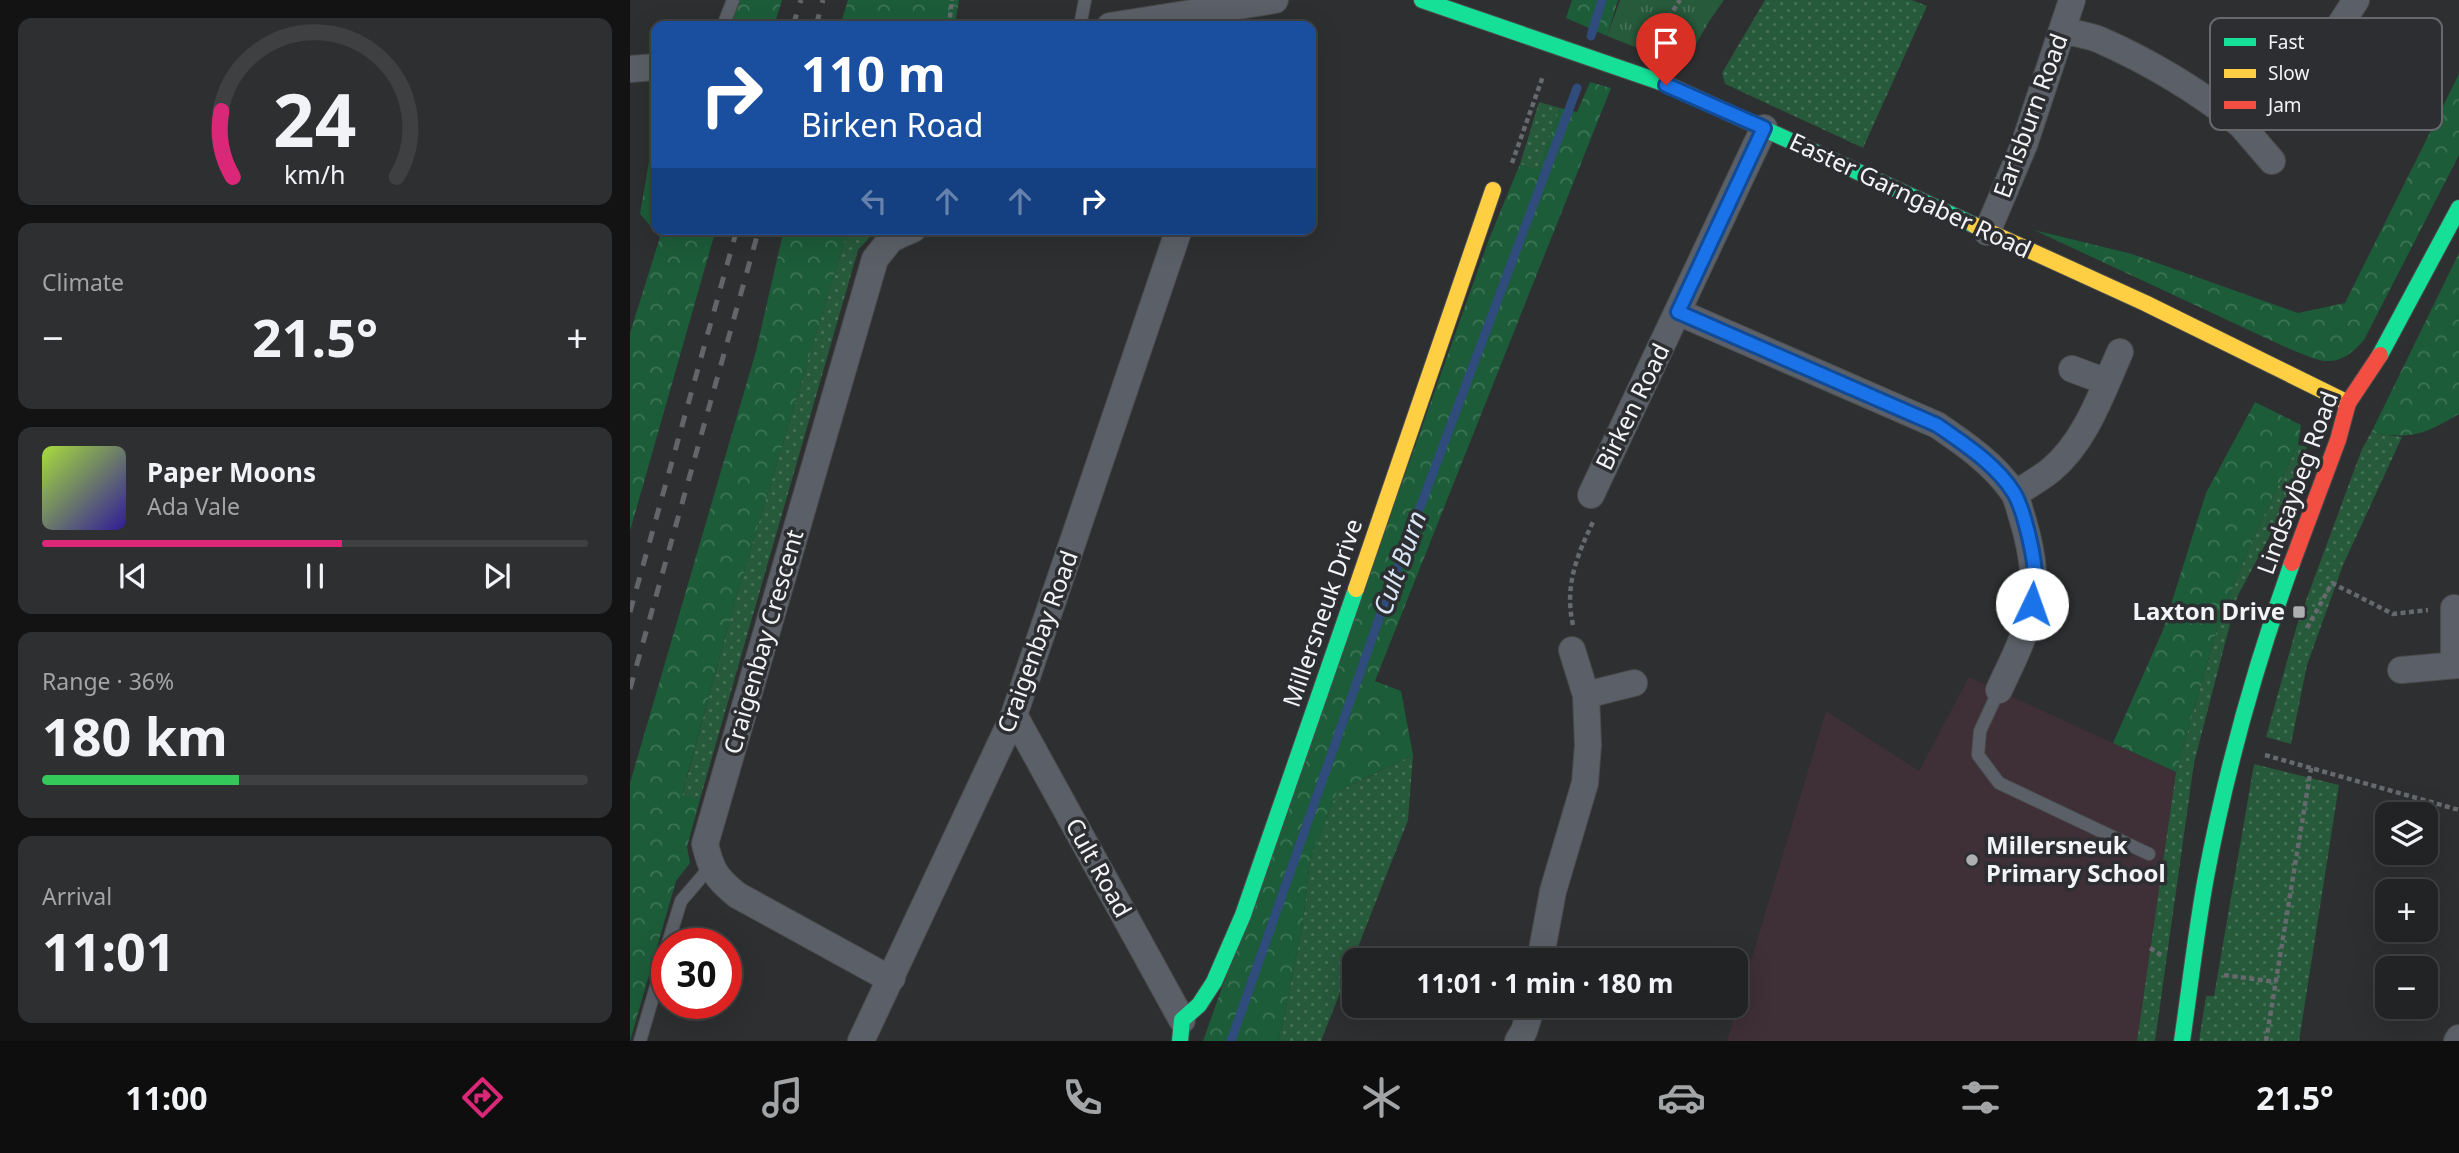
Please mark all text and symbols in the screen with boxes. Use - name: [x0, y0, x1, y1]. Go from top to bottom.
- pin: [1636, 13, 1696, 85]
- legend: [2210, 18, 2442, 130]
- icon: arrive: [1647, 24, 1685, 62]
- street label: Earlsburn Road: [1985, 29, 2075, 202]
- text: Fast: [2268, 29, 2305, 55]
- text: 110 m: [801, 40, 946, 106]
- icon: right: [686, 49, 777, 140]
- text: Slow: [2268, 60, 2309, 86]
- text: 24: [273, 70, 357, 169]
- text: Jam: [2266, 92, 2302, 118]
- text: Birken Road: [801, 103, 983, 146]
- street label: Easter Garngaber Road: [1785, 124, 2037, 265]
- text: km/h: [284, 157, 346, 191]
- icon: left: [855, 182, 893, 220]
- icon: ahead: [928, 182, 966, 220]
- icon: ahead: [1001, 182, 1039, 220]
- icon: right: [1074, 182, 1112, 220]
- text: Climate: [42, 266, 124, 298]
- text: 21.5°: [252, 301, 378, 372]
- text: −: [42, 311, 64, 363]
- text: +: [566, 311, 588, 363]
- street label: Birken Road: [1587, 338, 1676, 475]
- street label: Lindsaybeg Road: [2248, 386, 2345, 579]
- text: Paper Moons: [147, 454, 316, 490]
- text: Ada Vale: [147, 490, 240, 522]
- water label: Cult Burn: [1364, 506, 1435, 620]
- street label: Millersneuk Drive: [1274, 514, 1369, 711]
- street label: Craigenbay Crescent: [715, 525, 811, 758]
- street label: Craigenbay Road: [988, 546, 1085, 737]
- icon: previous: [114, 557, 152, 595]
- icon: pause: [296, 557, 334, 595]
- icon: next: [478, 557, 516, 595]
- position arrow: [1995, 567, 2069, 641]
- place label: Laxton Drive: [2133, 594, 2285, 627]
- marker: Laxton Drive: [2291, 604, 2307, 620]
- text: Range · 36%: [42, 665, 174, 697]
- text: 180 km: [42, 700, 228, 771]
- map controls: [2375, 802, 2438, 1019]
- button: layers: [2375, 802, 2438, 865]
- street label: Cult Road: [1059, 812, 1140, 923]
- place label: Millersneuk Primary School: [1986, 828, 2166, 889]
- marker: Millersneuk Primary School: [1964, 852, 1980, 868]
- button: +: [2375, 879, 2438, 942]
- text: Arrival: [42, 880, 112, 912]
- text: 11:01: [42, 915, 176, 986]
- speed limit sign: 30: [651, 928, 742, 1019]
- button: −: [2375, 956, 2438, 1019]
- text: 11:01 · 1 min · 180 m: [1417, 965, 1673, 1001]
- icon: directions: [458, 1073, 507, 1122]
- icon: music: [758, 1073, 807, 1122]
- icon: phone: [1058, 1073, 1107, 1122]
- icon: climate: [1357, 1073, 1406, 1122]
- icon: car: [1657, 1073, 1706, 1122]
- icon: filters: [1956, 1073, 2005, 1122]
- text: 11:00: [125, 1076, 208, 1119]
- text: 21.5°: [2256, 1076, 2334, 1119]

